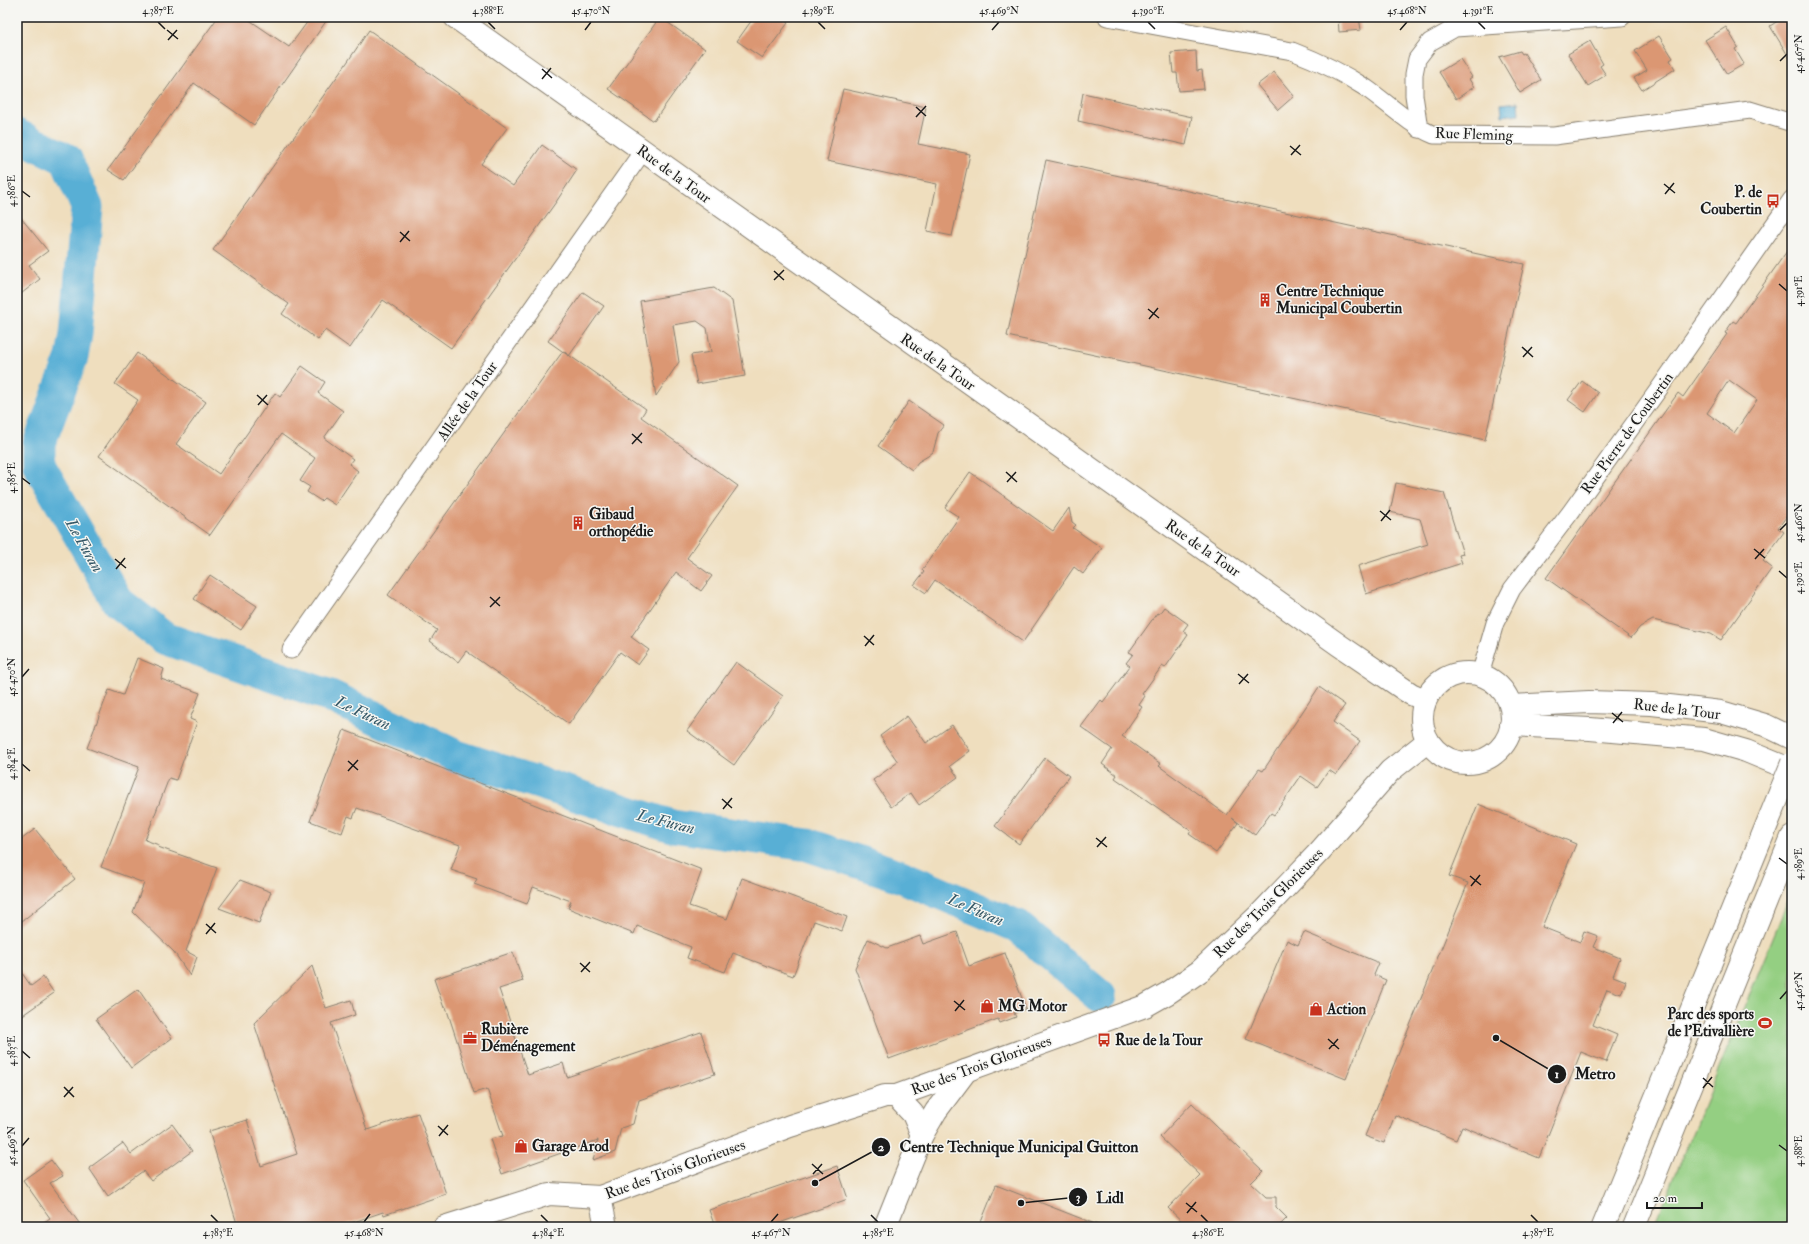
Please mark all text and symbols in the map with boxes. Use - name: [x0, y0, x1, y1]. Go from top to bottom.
- text: 4.387°E: [142, 5, 174, 17]
- text: 4.388°E: [472, 5, 504, 17]
- text: 45.470°N: [571, 5, 611, 17]
- text: 4.389°E: [802, 5, 834, 17]
- text: 45.469°N: [979, 5, 1019, 17]
- text: 4.390°E: [1132, 5, 1164, 17]
- text: 45.468°N: [1387, 5, 1427, 17]
- text: 4.391°E: [1463, 5, 1493, 17]
- text: 45.467°N: [1793, 34, 1805, 74]
- street label: Rue Fleming: [1435, 124, 1514, 145]
- street label: Rue de la Tour: [633, 141, 715, 208]
- text: 4.386°E: [6, 175, 18, 207]
- place label: P. de Coubertin: [1700, 183, 1763, 219]
- bus stop icon: P. de Coubertin: [1765, 193, 1781, 209]
- text: 4.391°E: [1793, 276, 1805, 306]
- place label: Centre Technique Municipal Coubertin: [1275, 282, 1402, 319]
- building icon: Centre Technique Municipal Coubertin: [1257, 292, 1273, 308]
- street label: Rue de la Tour: [896, 330, 979, 396]
- street label: Allée de la Tour: [432, 358, 502, 445]
- street label: Rue Pierre de Coubertin: [1577, 369, 1678, 498]
- text: 4.385°E: [6, 462, 18, 494]
- text: 45.466°N: [1793, 503, 1805, 543]
- place label: Gibaud orthopédie: [589, 505, 654, 542]
- water label: Le Furan: [60, 514, 107, 576]
- building icon: Gibaud orthopédie: [570, 515, 586, 531]
- street label: Rue de la Tour: [1161, 516, 1244, 582]
- text: 4.390°E: [1793, 562, 1805, 594]
- text: 45.470°N: [6, 657, 18, 697]
- water label: Le Furan: [331, 691, 393, 734]
- street label: Rue de la Tour: [1632, 695, 1722, 724]
- text: 4.384°E: [6, 748, 18, 780]
- water label: Le Furan: [634, 805, 697, 839]
- street label: Rue des Trois Glorieuses: [1209, 844, 1327, 962]
- text: 4.389°E: [1793, 848, 1805, 880]
- water label: Le Furan: [944, 889, 1007, 931]
- text: 45.465°N: [1793, 971, 1805, 1011]
- place label: MG Motor: [997, 997, 1068, 1016]
- shop icon: MG Motor: [979, 998, 995, 1014]
- place label: Action: [1326, 1000, 1367, 1019]
- shop icon: Action: [1308, 1001, 1324, 1017]
- place label: Parc des sports de l'Etivallière: [1667, 1005, 1755, 1041]
- sports icon: Parc des sports de l'Etivallière: [1757, 1015, 1773, 1031]
- place label: Rubière Déménagement: [481, 1020, 575, 1057]
- office icon: Rubière Déménagement: [462, 1030, 478, 1046]
- street label: Rue des Trois Glorieuses: [908, 1031, 1054, 1100]
- place label: Rue de la Tour: [1115, 1031, 1203, 1050]
- bus stop icon: Rue de la Tour: [1096, 1032, 1112, 1048]
- text: 4.383°E: [6, 1036, 18, 1066]
- callout: Metro: [1547, 1060, 1624, 1088]
- text: Metro: [1574, 1064, 1616, 1084]
- text: 1: [1555, 1067, 1559, 1082]
- text: 45.469°N: [6, 1126, 18, 1166]
- callout: Centre Technique Municipal Guitton: [871, 1133, 1146, 1161]
- street label: Rue des Trois Glorieuses: [602, 1135, 748, 1204]
- text: 4.388°E: [1793, 1135, 1805, 1167]
- place label: Garage Arod: [532, 1137, 610, 1157]
- text: Centre Technique Municipal Guitton: [899, 1137, 1139, 1158]
- shop icon: Garage Arod: [513, 1138, 529, 1154]
- text: 2: [878, 1140, 884, 1155]
- callout: Lidl: [1068, 1183, 1132, 1211]
- scale bar: [1647, 1184, 1702, 1210]
- text: Lidl: [1096, 1188, 1125, 1208]
- text: 3: [1076, 1190, 1081, 1205]
- text: 20 m: [1653, 1191, 1678, 1206]
- text: 4.383°E: [203, 1227, 233, 1239]
- text: 45.468°N: [344, 1227, 384, 1239]
- text: 4.384°E: [532, 1227, 564, 1239]
- text: 45.467°N: [751, 1227, 791, 1239]
- text: 4.385°E: [862, 1227, 894, 1239]
- text: 4.386°E: [1192, 1227, 1224, 1239]
- text: 4.387°E: [1522, 1227, 1554, 1239]

